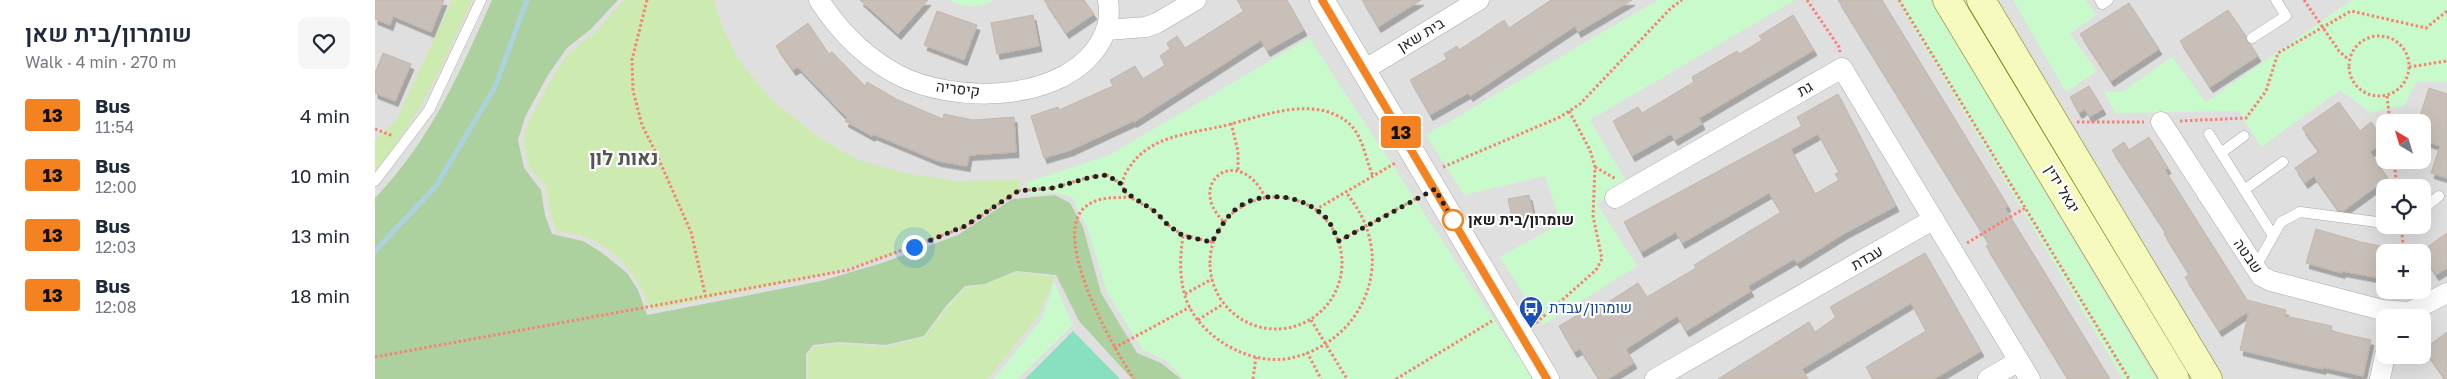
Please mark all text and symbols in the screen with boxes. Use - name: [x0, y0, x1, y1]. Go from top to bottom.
- street label: בית שאן: [1394, 13, 1447, 55]
- button: heart: [298, 17, 350, 69]
- text: שומרון/בית שאן: [25, 18, 192, 47]
- text: Walk · 4 min · 270 m: [25, 52, 176, 72]
- street label: קיסריה: [935, 76, 981, 100]
- street label: גת: [1793, 76, 1816, 100]
- text: Bus: [95, 94, 130, 117]
- text: 13: [42, 104, 63, 126]
- text: 4 min: [300, 104, 350, 127]
- north arrow: [2376, 114, 2431, 169]
- map controls: [2376, 114, 2431, 364]
- line badge: 13: [1379, 116, 1423, 148]
- text: 11:54: [95, 117, 134, 137]
- text: 13: [1391, 121, 1411, 143]
- district label: נאות לון: [589, 145, 659, 169]
- text: Bus: [95, 154, 130, 177]
- street label: יגאל ידין: [2042, 161, 2084, 216]
- text: 13: [42, 164, 63, 186]
- text: 10 min: [291, 164, 350, 187]
- text: 12:00: [95, 177, 137, 197]
- button: locate: [2376, 179, 2431, 234]
- marker: שומרון/בית שאן: [1442, 209, 1464, 231]
- place label: שומרון/בית שאן: [1468, 210, 1574, 228]
- text: Bus: [95, 214, 130, 237]
- text: 13: [42, 224, 63, 246]
- text: 13 min: [291, 224, 350, 247]
- your location: [902, 235, 927, 260]
- street label: שבטה: [2231, 235, 2267, 276]
- text: 12:03: [95, 237, 136, 257]
- street label: עבדת: [1847, 241, 1886, 273]
- button: +: [2376, 244, 2431, 299]
- text: Bus: [95, 274, 130, 297]
- text: 13: [42, 284, 63, 306]
- text: 18 min: [291, 284, 350, 307]
- bus stop icon: שומרון/עבדת: [1518, 295, 1544, 329]
- text: 12:08: [95, 297, 137, 317]
- place label: שומרון/עבדת: [1549, 298, 1632, 316]
- button: −: [2376, 309, 2431, 364]

